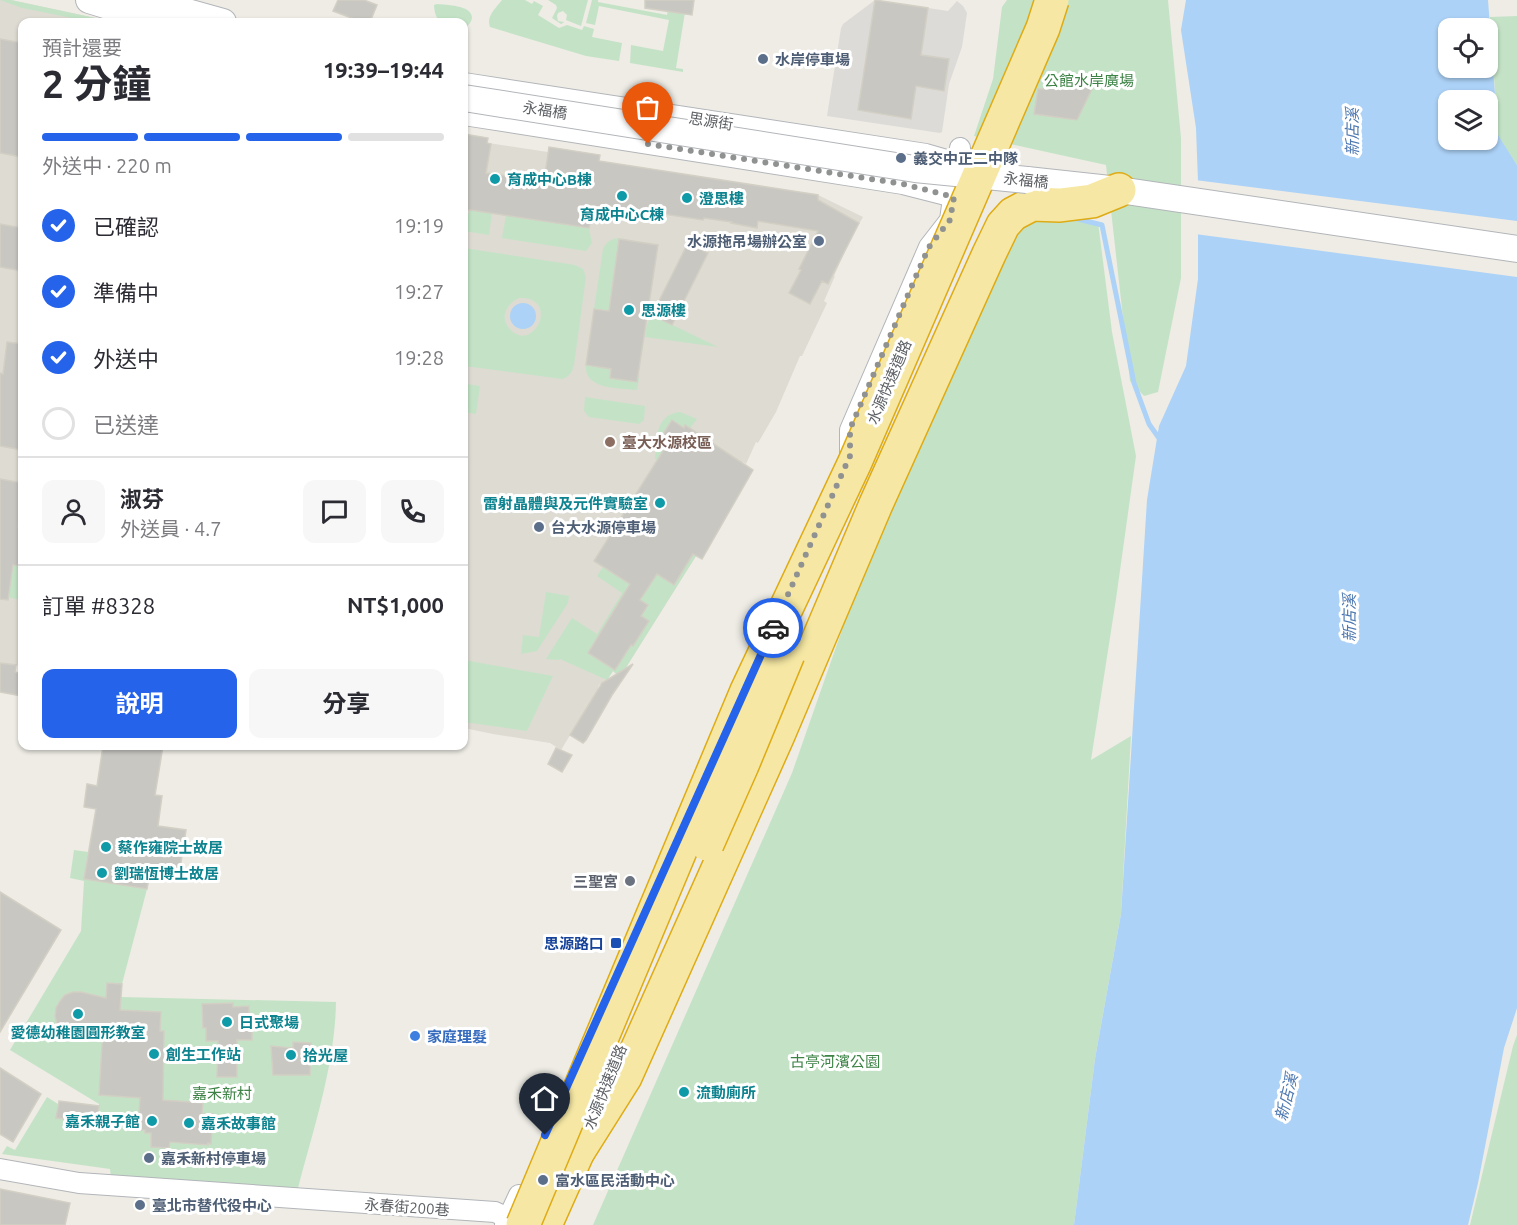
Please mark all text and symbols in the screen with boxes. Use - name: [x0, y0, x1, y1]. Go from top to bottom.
- map controls: [1438, 18, 1498, 150]
- button: locate: [1438, 18, 1498, 78]
- text: 預計還要: [42, 36, 122, 59]
- place label: 水岸停車場: [775, 51, 850, 68]
- marker: 水岸停車場: [756, 52, 770, 66]
- text: 19:39–19:44: [323, 57, 444, 82]
- text: 2 分鐘: [42, 62, 151, 105]
- park label: 公館水岸廣場: [1044, 72, 1134, 89]
- pin: [622, 82, 673, 144]
- button: layers: [1438, 90, 1498, 150]
- icon: bag: [631, 91, 664, 124]
- street label: 永福橋: [521, 98, 569, 122]
- water label: 新店溪: [1343, 106, 1361, 156]
- street label: 思源街: [687, 109, 735, 133]
- place label: 義交中正二中隊: [913, 150, 1018, 167]
- marker: 義交中正二中隊: [894, 151, 908, 165]
- text: 外送中 · 220 m: [42, 154, 172, 177]
- street label: 永福橋: [1003, 169, 1049, 191]
- place label: 育成中心B棟: [507, 171, 592, 188]
- marker: 育成中心B棟: [488, 172, 502, 186]
- marker: 育成中心C棟: [615, 189, 629, 203]
- place label: 澄思樓: [699, 190, 744, 207]
- marker: 澄思樓: [680, 191, 694, 205]
- place label: 育成中心C棟: [580, 206, 664, 223]
- icon: check: [42, 209, 75, 242]
- text: 已確認: [93, 214, 159, 239]
- text: 19:19: [394, 214, 444, 237]
- place label: 水源拖吊場辦公室: [687, 233, 807, 250]
- marker: 水源拖吊場辦公室: [812, 234, 826, 248]
- icon: check: [42, 275, 75, 308]
- text: 準備中: [93, 280, 159, 305]
- text: 19:27: [394, 280, 444, 303]
- place label: 思源樓: [641, 302, 686, 319]
- marker: 思源樓: [622, 303, 636, 317]
- street label: 水源快速道路: [864, 337, 914, 427]
- icon: check: [42, 341, 75, 374]
- text: 外送中: [93, 346, 159, 371]
- text: 19:28: [394, 346, 444, 369]
- text: 已送達: [93, 412, 159, 437]
- place label: 臺大水源校區: [622, 434, 712, 451]
- marker: 臺大水源校區: [603, 435, 617, 449]
- button: person: [42, 480, 105, 543]
- button: chat: [303, 480, 366, 543]
- button: phone: [381, 480, 444, 543]
- text: 淑芬: [120, 486, 164, 511]
- place label: 雷射晶體與及元件實驗室: [483, 495, 648, 512]
- marker: 雷射晶體與及元件實驗室: [653, 496, 667, 510]
- text: 外送員 · 4.7: [120, 517, 222, 540]
- place label: 台大水源停車場: [551, 519, 656, 536]
- marker: 台大水源停車場: [532, 520, 546, 534]
- text: NT$1,000: [347, 592, 444, 617]
- water label: 新店溪: [1340, 592, 1358, 642]
- text: 訂單 #8328: [42, 593, 155, 618]
- courier: [743, 598, 803, 658]
- icon: car: [757, 612, 790, 645]
- button: 說明: [42, 669, 237, 738]
- button: 分享: [249, 669, 444, 738]
- place label: 蔡作雍院士故居: [118, 839, 223, 856]
- marker: 蔡作雍院士故居: [99, 840, 113, 854]
- place label: 劉瑞恆博士故居: [114, 865, 219, 882]
- marker: 劉瑞恆博士故居: [95, 866, 109, 880]
- place label: 三聖宮: [573, 873, 618, 890]
- marker: 三聖宮: [623, 874, 637, 888]
- place label: 思源路口: [544, 935, 604, 952]
- marker: 思源路口: [609, 936, 623, 950]
- marker: 愛德幼稚園圓形教室: [71, 1007, 85, 1021]
- place label: 日式聚場: [239, 1014, 299, 1031]
- marker: 日式聚場: [220, 1015, 234, 1029]
- place label: 愛德幼稚園圓形教室: [10, 1024, 146, 1041]
- place label: 家庭理髮: [427, 1028, 487, 1045]
- marker: 家庭理髮: [408, 1029, 422, 1043]
- street label: 水源快速道路: [580, 1042, 630, 1132]
- place label: 創生工作站: [166, 1046, 241, 1063]
- marker: 創生工作站: [147, 1047, 161, 1061]
- place label: 拾光屋: [303, 1047, 348, 1064]
- marker: 拾光屋: [284, 1048, 298, 1062]
- park label: 古亭河濱公園: [790, 1053, 880, 1070]
- water label: 新店溪: [1271, 1070, 1301, 1122]
- pin: [519, 1073, 570, 1135]
- icon: home: [528, 1082, 561, 1115]
- place label: 流動廁所: [696, 1084, 756, 1101]
- park label: 嘉禾新村: [192, 1085, 252, 1102]
- marker: 流動廁所: [677, 1085, 691, 1099]
- place label: 嘉禾親子館: [65, 1113, 140, 1130]
- marker: 嘉禾親子館: [145, 1114, 159, 1128]
- place label: 嘉禾故事館: [201, 1115, 276, 1132]
- marker: 嘉禾故事館: [182, 1116, 196, 1130]
- place label: 嘉禾新村停車場: [161, 1150, 266, 1167]
- marker: 嘉禾新村停車場: [142, 1151, 156, 1165]
- place label: 富水區民活動中心: [555, 1172, 675, 1189]
- marker: 富水區民活動中心: [536, 1173, 550, 1187]
- street label: 永春街200巷: [364, 1196, 450, 1218]
- place label: 臺北市替代役中心: [152, 1197, 272, 1214]
- marker: 臺北市替代役中心: [133, 1198, 147, 1212]

